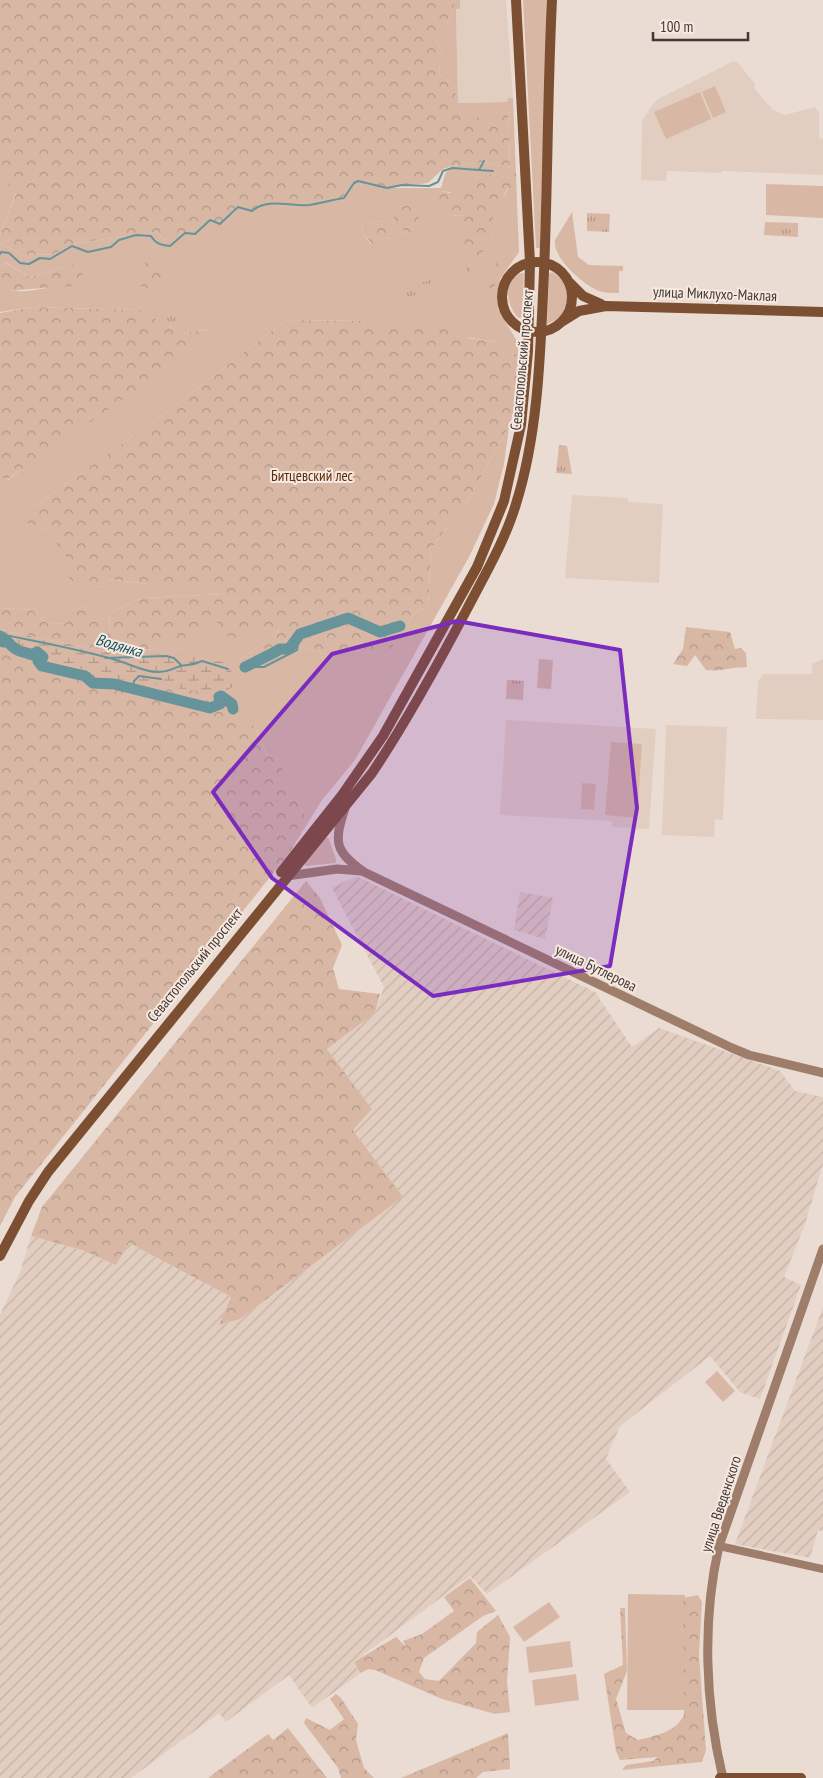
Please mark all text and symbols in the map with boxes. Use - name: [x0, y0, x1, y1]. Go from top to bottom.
- scale bar: [653, 10, 748, 42]
- text: 100 m: [660, 17, 693, 36]
- street label: улица Миклухо-Маклая: [653, 282, 778, 305]
- street label: Севастопольский проспект: [506, 289, 537, 431]
- park label: Битцевский лес: [271, 466, 354, 485]
- water label: Водянка: [94, 629, 146, 662]
- street label: Севастопольский проспект: [143, 904, 247, 1025]
- street label: улица Бутлерова: [552, 940, 640, 995]
- street label: улица Введенского: [696, 1453, 745, 1555]

